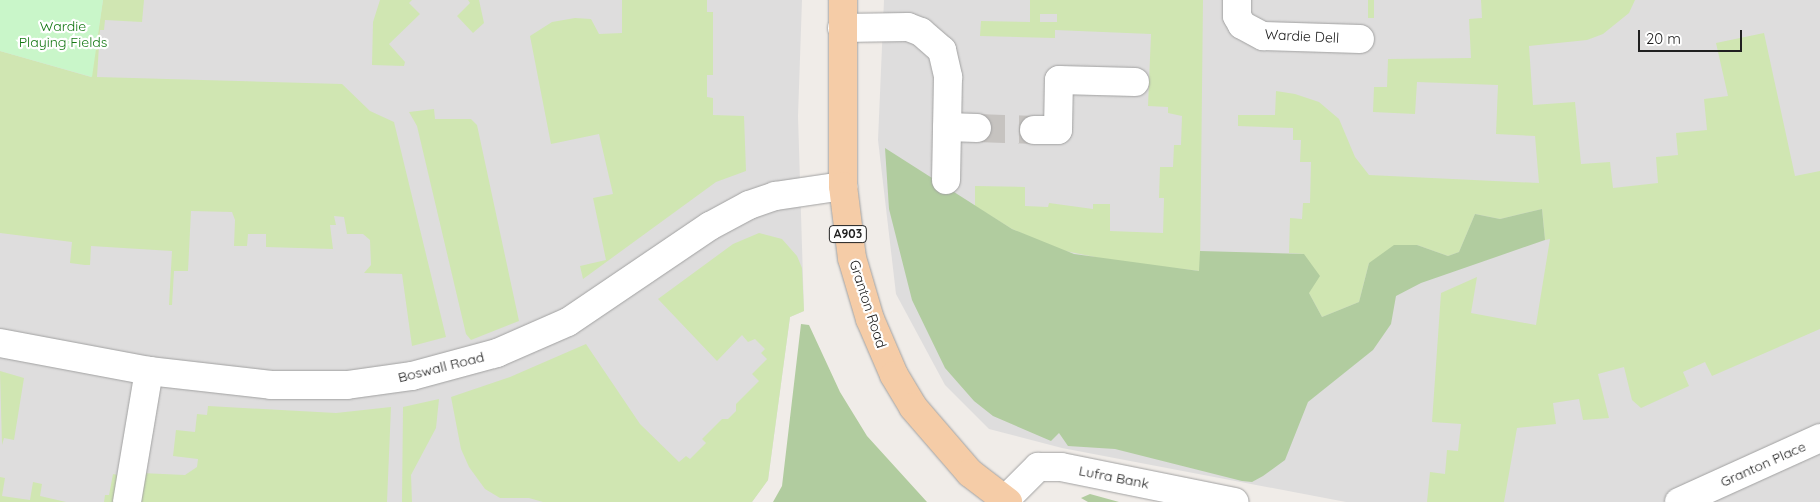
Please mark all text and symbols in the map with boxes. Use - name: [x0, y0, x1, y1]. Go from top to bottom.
- park label: Wardie Playing Fields: [19, 18, 107, 50]
- scale bar: [1640, 20, 1744, 52]
- street label: Wardie Dell: [1264, 26, 1340, 46]
- text: 20 m: [1646, 29, 1681, 48]
- road number: A903: [828, 224, 868, 243]
- street label: Granton Road: [846, 258, 890, 350]
- street label: Boswall Road: [396, 348, 486, 386]
- street label: Granton Place: [1718, 438, 1808, 490]
- street label: Lufra Bank: [1077, 462, 1151, 492]

